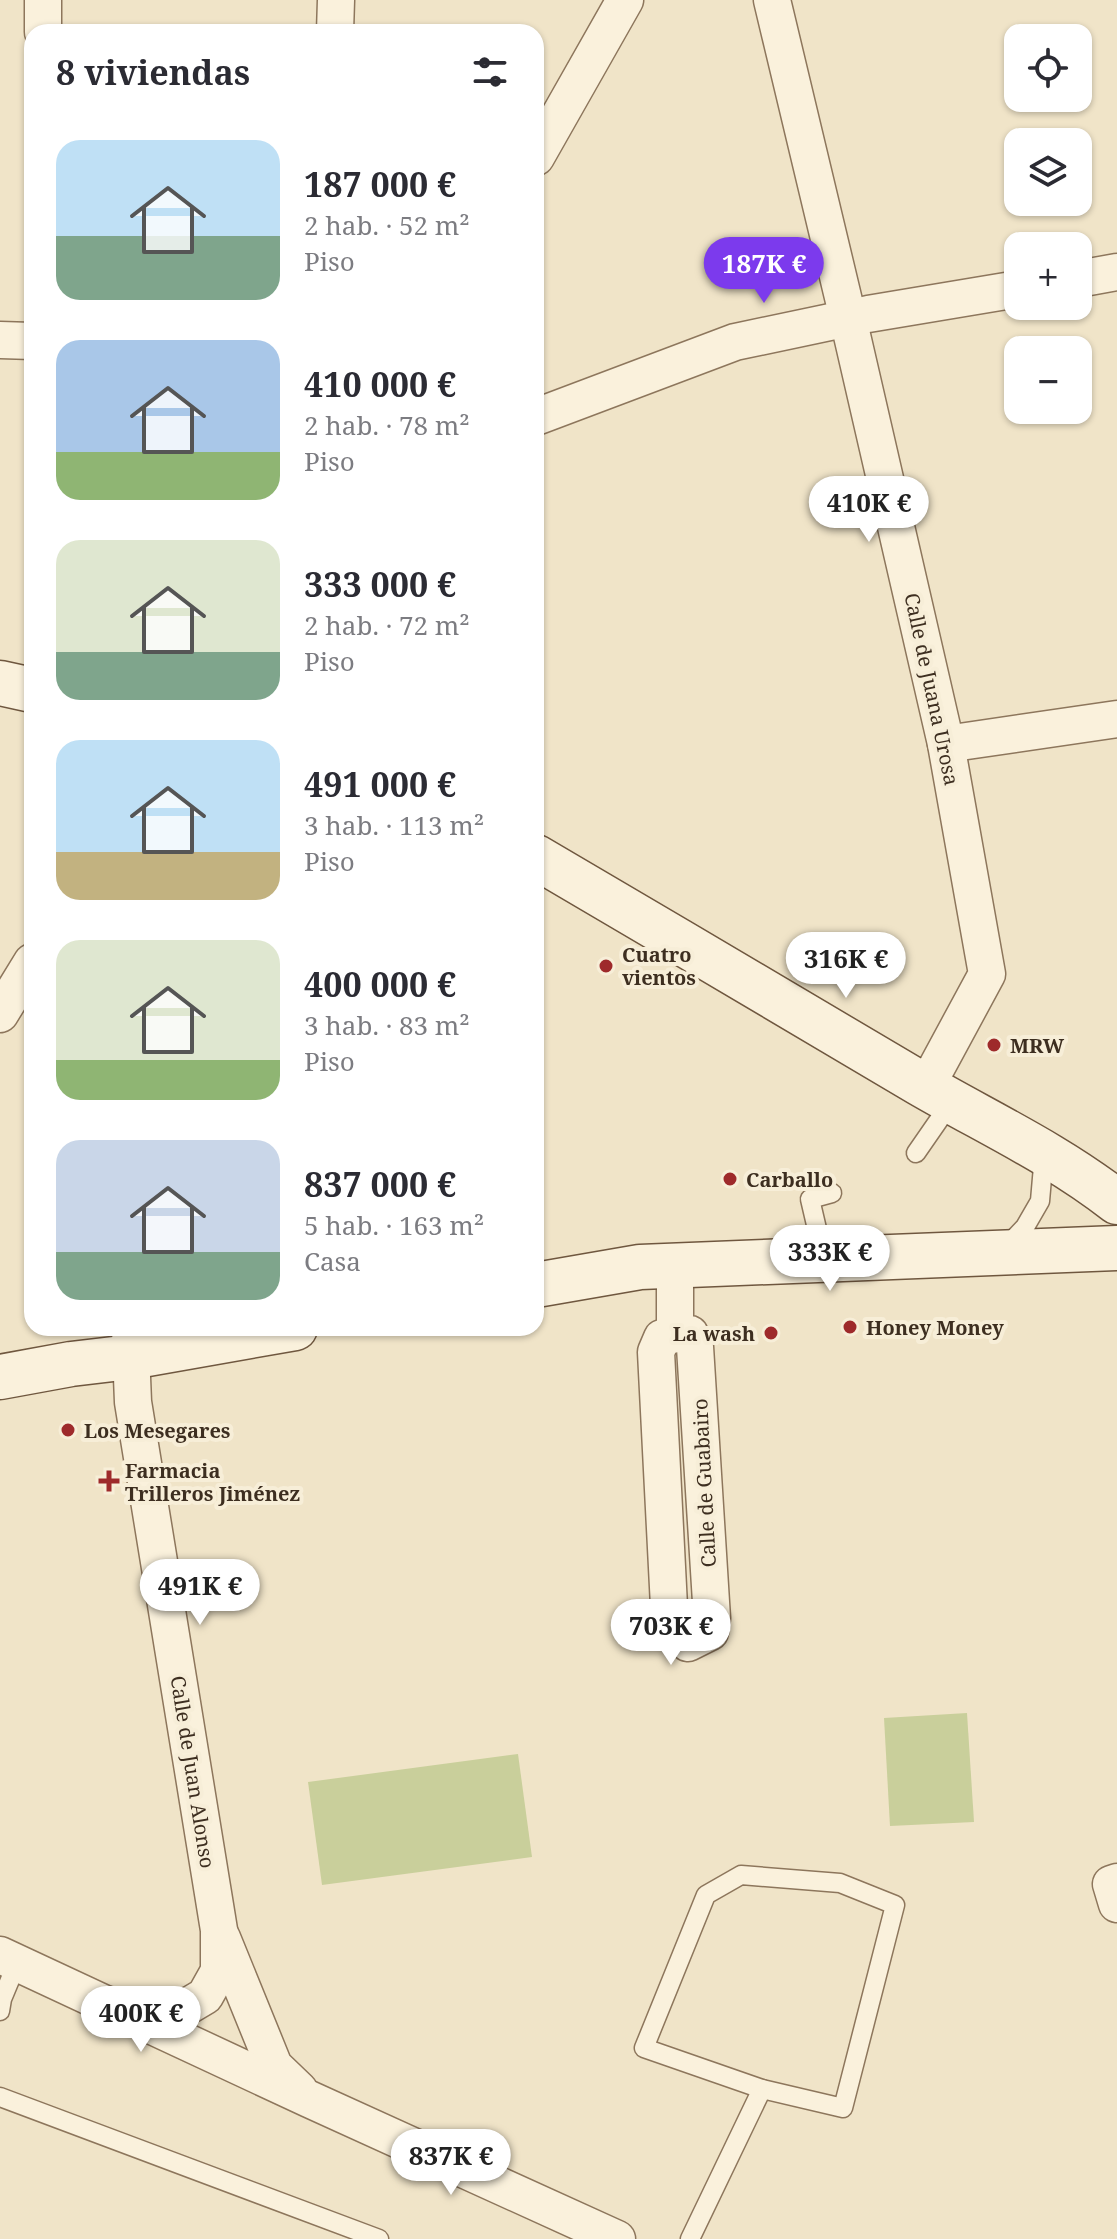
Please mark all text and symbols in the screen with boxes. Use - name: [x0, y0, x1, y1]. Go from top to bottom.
- map controls: [1004, 24, 1092, 424]
- button: locate: [1004, 24, 1092, 112]
- text: 8 viviendas: [56, 49, 250, 95]
- icon: filters: [468, 50, 512, 94]
- button: layers: [1004, 128, 1092, 216]
- text: 187 000 €: [304, 161, 456, 207]
- icon: home: [120, 172, 216, 268]
- text: 2 hab. · 52 m²: [304, 207, 470, 243]
- button: +: [1004, 232, 1092, 320]
- pin: 187K €: [699, 237, 829, 305]
- text: Piso: [304, 243, 355, 279]
- text: 187K €: [722, 245, 806, 281]
- button: −: [1004, 336, 1092, 424]
- text: 410 000 €: [304, 361, 456, 407]
- icon: home: [120, 372, 216, 468]
- text: 2 hab. · 78 m²: [304, 407, 470, 443]
- text: Piso: [304, 443, 355, 479]
- pin: 410K €: [804, 476, 934, 544]
- text: 410K €: [827, 484, 911, 520]
- text: 333 000 €: [304, 561, 456, 607]
- icon: home: [120, 572, 216, 668]
- street label: Calle de Juana Urosa: [898, 590, 966, 788]
- text: 2 hab. · 72 m²: [304, 607, 470, 643]
- text: Piso: [304, 643, 355, 679]
- text: 491 000 €: [304, 761, 456, 807]
- icon: home: [120, 772, 216, 868]
- text: 3 hab. · 113 m²: [304, 807, 484, 843]
- text: Piso: [304, 843, 355, 879]
- pin: 316K €: [781, 932, 911, 1000]
- text: 316K €: [804, 940, 888, 976]
- place label: Cuatro vientos: [622, 941, 696, 991]
- marker: Cuatro vientos: [597, 957, 615, 975]
- text: 400 000 €: [304, 961, 456, 1007]
- icon: home: [120, 972, 216, 1068]
- text: 3 hab. · 83 m²: [304, 1007, 470, 1043]
- place label: MRW: [1010, 1032, 1065, 1059]
- marker: MRW: [985, 1036, 1003, 1054]
- text: Piso: [304, 1043, 355, 1079]
- text: 837 000 €: [304, 1161, 456, 1207]
- place label: Carballo: [746, 1166, 833, 1193]
- marker: Carballo: [721, 1170, 739, 1188]
- icon: home: [120, 1172, 216, 1268]
- text: 5 hab. · 163 m²: [304, 1207, 484, 1243]
- pin: 333K €: [765, 1225, 895, 1293]
- text: 333K €: [788, 1233, 872, 1269]
- text: Casa: [304, 1243, 361, 1279]
- place label: Honey Money: [866, 1314, 1004, 1341]
- marker: Honey Money: [841, 1318, 859, 1336]
- place label: La wash: [673, 1320, 755, 1347]
- marker: La wash: [762, 1324, 780, 1342]
- street label: Calle de Guabairo: [686, 1398, 722, 1568]
- place label: Los Mesegares: [84, 1417, 230, 1444]
- marker: Los Mesegares: [59, 1421, 77, 1439]
- place label: Farmacia Trilleros Jiménez: [125, 1457, 300, 1507]
- marker: Farmacia Trilleros Jiménez: [100, 1472, 118, 1490]
- pin: 491K €: [135, 1559, 265, 1627]
- text: 491K €: [158, 1567, 242, 1603]
- pin: 703K €: [606, 1599, 736, 1667]
- text: 703K €: [629, 1607, 713, 1643]
- street label: Calle de Juan Alonso: [164, 1674, 222, 1870]
- pin: 400K €: [76, 1986, 206, 2054]
- text: 400K €: [99, 1994, 183, 2030]
- pin: 837K €: [386, 2129, 516, 2197]
- text: 837K €: [409, 2137, 493, 2173]

